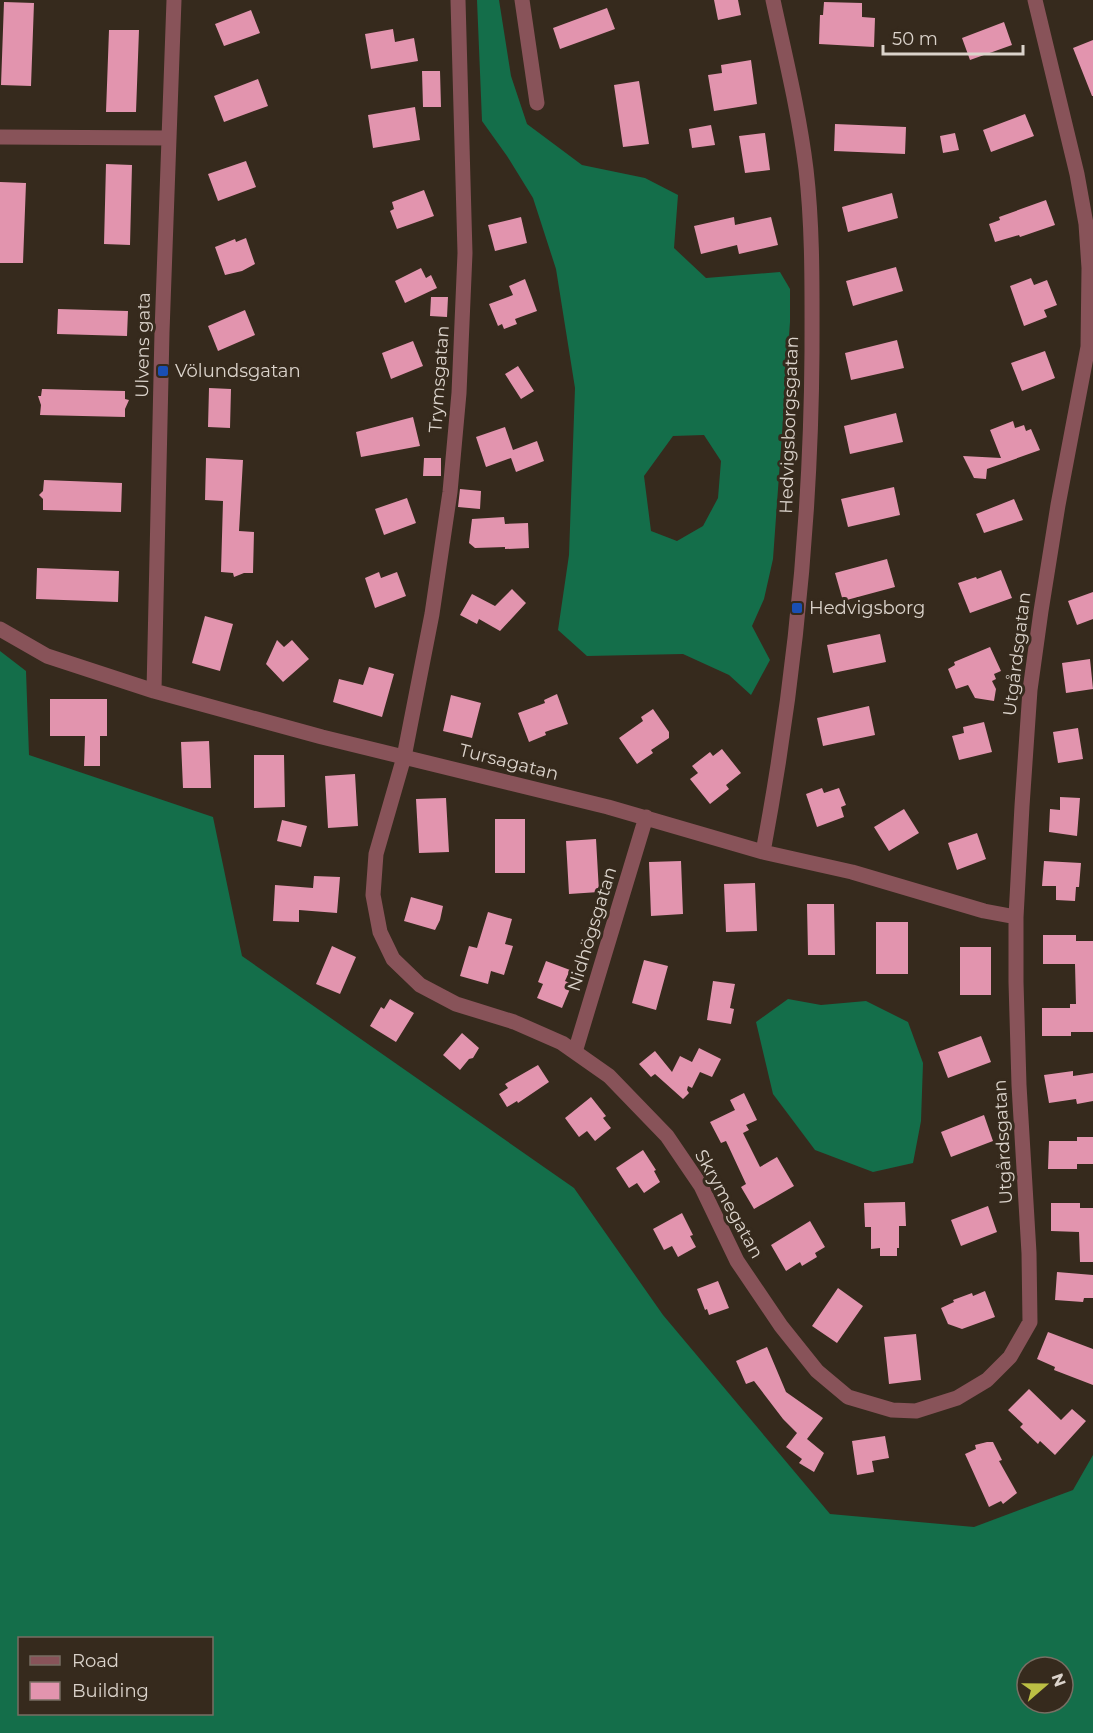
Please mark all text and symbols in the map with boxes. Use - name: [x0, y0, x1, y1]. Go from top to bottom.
- scale bar: [883, 18, 1022, 56]
- text: 50 m: [892, 28, 938, 50]
- street label: Ulvens gata: [131, 292, 155, 398]
- street label: Trymsgatan: [424, 325, 454, 433]
- street label: Hedvigsborgsgatan: [775, 336, 803, 514]
- place label: Völundsgatan: [175, 360, 301, 382]
- marker: Völundsgatan: [156, 364, 170, 378]
- street label: Utgårdsgatan: [998, 591, 1036, 717]
- place label: Hedvigsborg: [809, 597, 925, 619]
- marker: Hedvigsborg: [790, 601, 804, 615]
- street label: Tursagatan: [457, 739, 561, 785]
- street label: Nidhögsgatan: [563, 864, 621, 994]
- street label: Utgårdsgatan: [989, 1079, 1017, 1205]
- street label: Skrymegatan: [690, 1146, 768, 1262]
- legend: [18, 1637, 213, 1715]
- text: Road: [72, 1650, 119, 1672]
- north arrow: [1015, 1655, 1075, 1715]
- text: N: [1047, 1671, 1070, 1689]
- text: Building: [72, 1680, 149, 1702]

